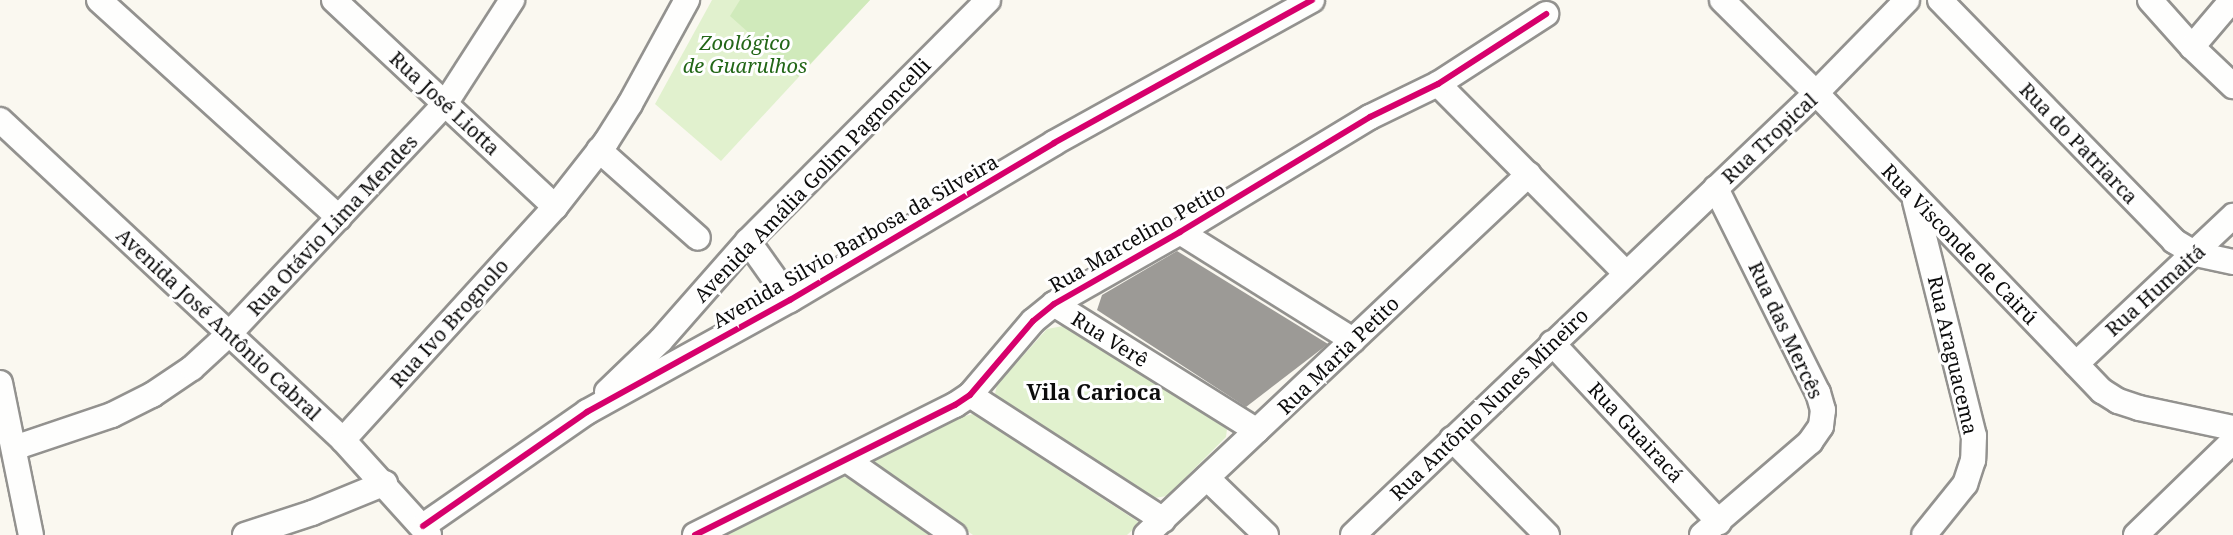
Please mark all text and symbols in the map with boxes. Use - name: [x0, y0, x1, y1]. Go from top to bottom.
- park label: Zoológico de Guarulhos: [683, 31, 807, 78]
- street label: Rua José Liotta: [385, 46, 505, 160]
- street label: Avenida Amália Golim Pagnoncelli: [689, 53, 935, 307]
- street label: Rua do Patriarca: [2015, 77, 2143, 209]
- street label: Rua Tropical: [1716, 88, 1822, 188]
- street label: Rua Otávio Lima Mendes: [242, 130, 422, 320]
- street label: Avenida Silvio Barbosa da Silveira: [708, 149, 1002, 333]
- street label: Rua Visconde de Cairú: [1877, 159, 2043, 329]
- street label: Rua Marcelino Petito: [1045, 177, 1229, 297]
- street label: Avenida José Antônio Cabral: [112, 223, 326, 425]
- street label: Rua Humaitá: [2100, 239, 2210, 341]
- street label: Rua Ivo Brognolo: [385, 254, 513, 392]
- street label: Rua das Mercês: [1744, 258, 1828, 402]
- street label: Rua Araguacema: [1923, 273, 1983, 437]
- street label: Rua Maria Petito: [1272, 291, 1404, 419]
- street label: Rua Antônio Nunes Mineiro: [1385, 303, 1593, 505]
- street label: Rua Verê: [1067, 306, 1153, 372]
- street label: Rua Guairacá: [1583, 377, 1689, 487]
- district label: Vila Carioca: [1026, 379, 1162, 405]

